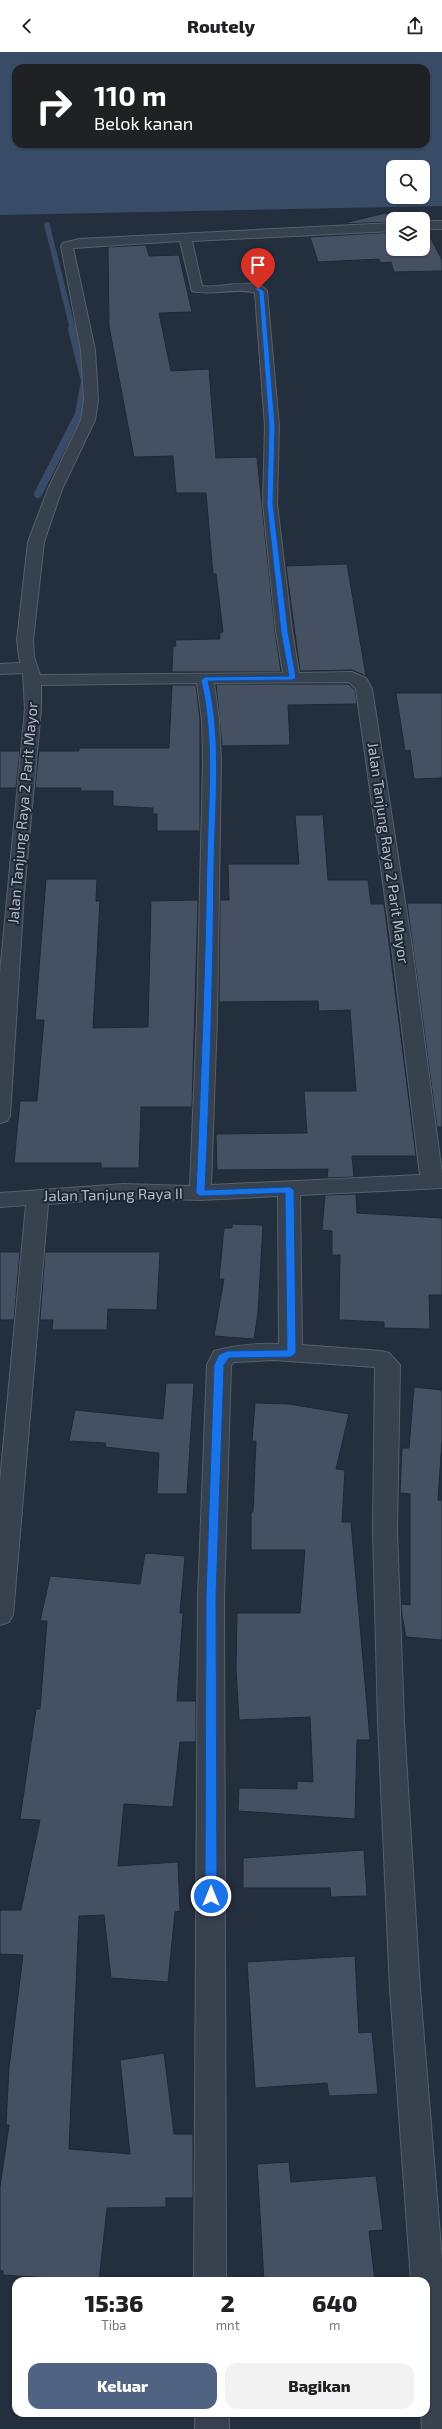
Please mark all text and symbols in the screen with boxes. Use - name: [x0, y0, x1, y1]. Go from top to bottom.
- icon: back: [16, 15, 38, 37]
- text: Routely: [187, 15, 255, 37]
- icon: share: [404, 15, 426, 37]
- text: 110 m: [94, 78, 167, 112]
- icon: right: [28, 80, 80, 132]
- text: Belok kanan: [94, 112, 193, 134]
- map controls: [386, 160, 430, 256]
- button: search: [386, 160, 430, 204]
- button: layers: [386, 212, 430, 256]
- pin: [241, 248, 275, 289]
- icon: arrive: [247, 254, 269, 276]
- street label: Jalan Tanjung Raya 2 Parit Mayor: [3, 701, 42, 925]
- street label: Jalan Tanjung Raya 2 Parit Mayor: [364, 741, 413, 965]
- street label: Jalan Tanjung Raya II: [43, 1184, 183, 1205]
- position arrow: [190, 1875, 232, 1917]
- text: 15:36: [84, 2288, 143, 2317]
- text: 2: [221, 2288, 235, 2317]
- text: 640: [312, 2288, 358, 2317]
- text: Tiba: [101, 2317, 127, 2333]
- text: mnt: [216, 2317, 240, 2333]
- text: m: [329, 2317, 340, 2333]
- button: Keluar: [28, 2363, 217, 2409]
- button: Bagikan: [225, 2363, 414, 2409]

